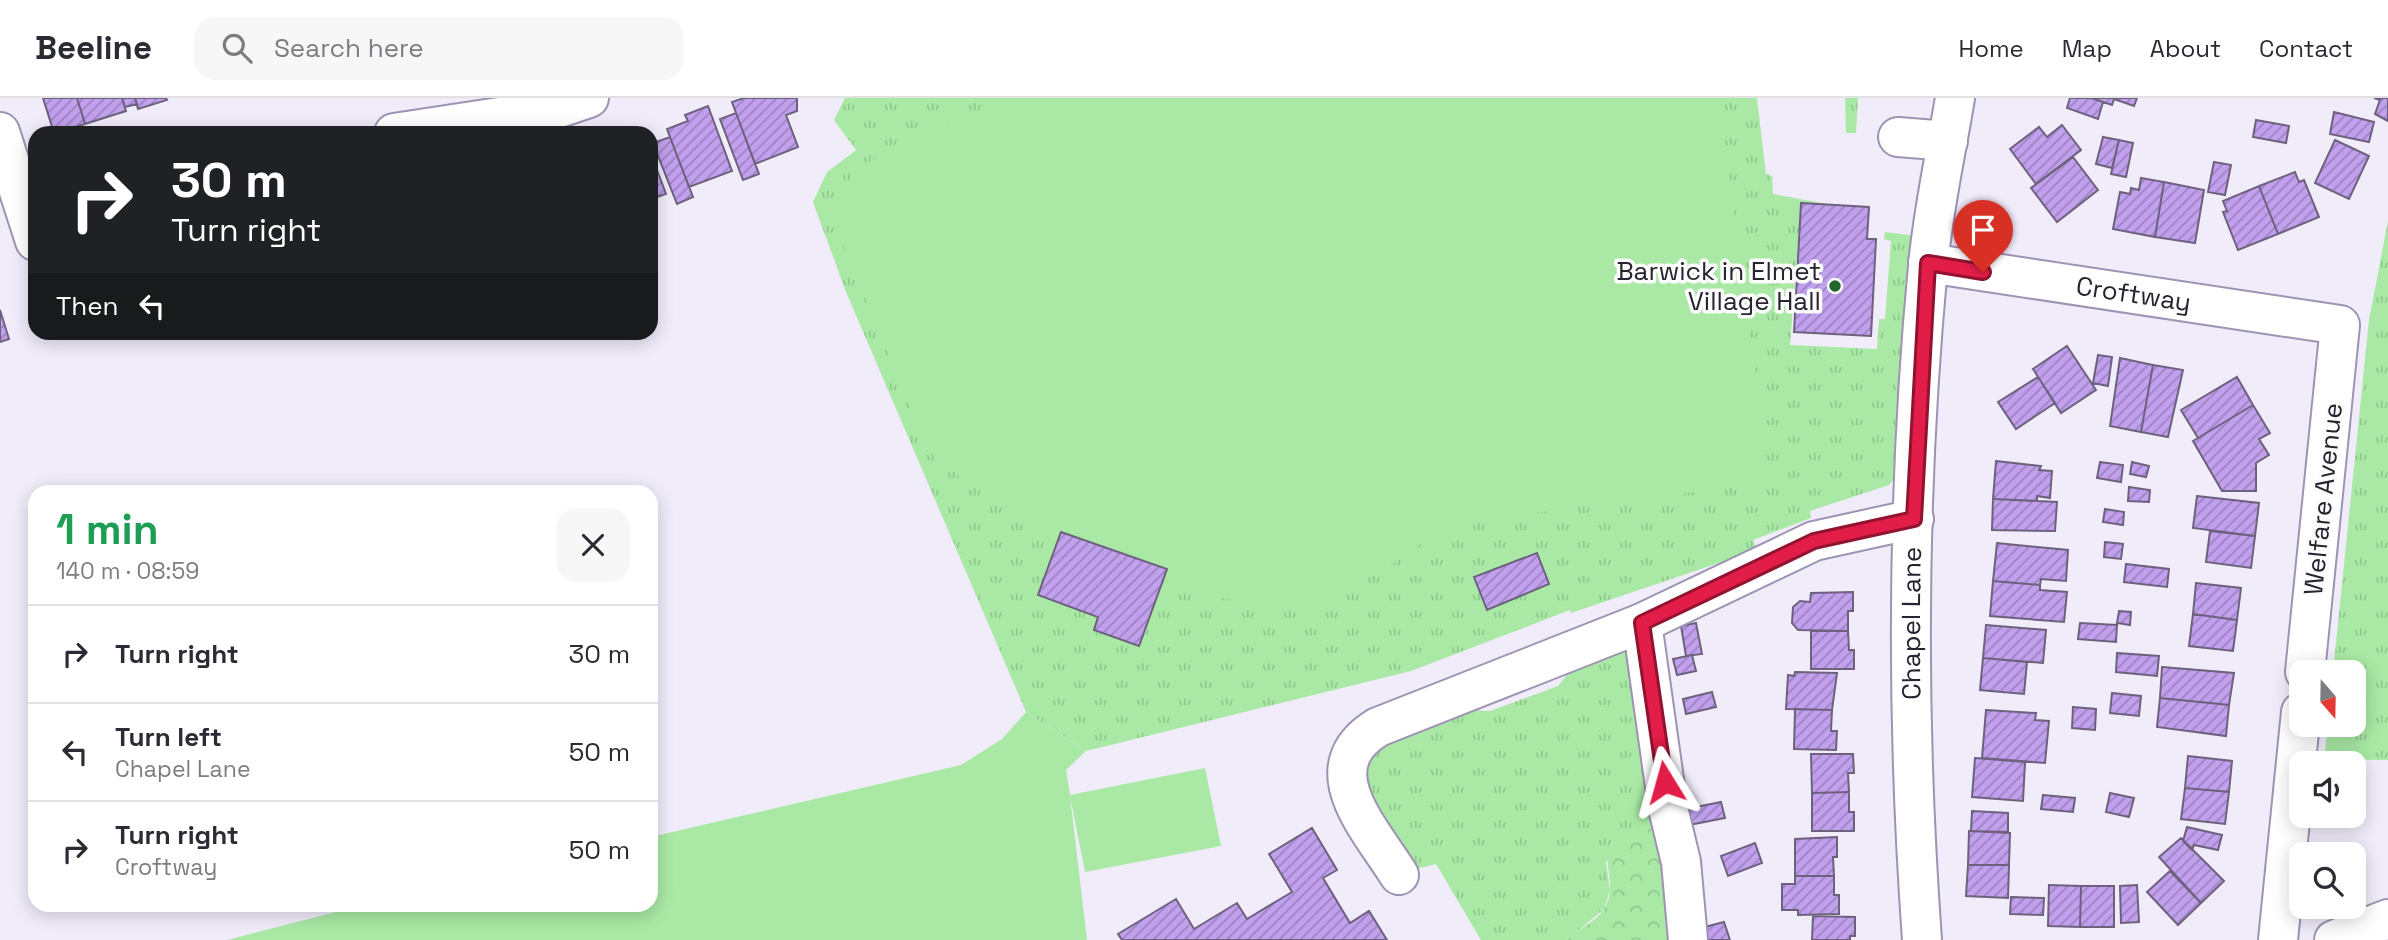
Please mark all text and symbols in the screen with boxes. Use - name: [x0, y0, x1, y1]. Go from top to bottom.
- search box: [194, 17, 684, 80]
- text: Beeline: [35, 27, 152, 69]
- icon: search: [218, 29, 256, 67]
- text: Search here: [274, 31, 424, 65]
- text: Home: [1958, 33, 2024, 64]
- text: Map: [2062, 33, 2112, 64]
- text: About: [2150, 33, 2221, 64]
- text: Contact: [2259, 33, 2353, 64]
- text: 30 m: [171, 149, 287, 211]
- icon: right: [56, 154, 147, 245]
- pin: [1953, 200, 2013, 272]
- text: Turn right: [171, 210, 321, 250]
- icon: arrive: [1964, 211, 2002, 249]
- place label: Barwick in Elmet Village Hall: [1616, 254, 1821, 318]
- street label: Croftway: [2074, 269, 2193, 319]
- marker: Barwick in Elmet Village Hall: [1827, 278, 1843, 294]
- icon: left: [133, 287, 171, 325]
- text: Then: [56, 289, 119, 323]
- street label: Welfare Avenue: [2296, 401, 2350, 597]
- text: 1 min: [56, 503, 159, 556]
- button: close: [556, 508, 630, 582]
- street label: Chapel Lane: [1894, 546, 1929, 700]
- text: 140 m · 08:59: [56, 556, 199, 586]
- icon: right: [56, 635, 94, 673]
- text: Turn right: [115, 637, 239, 671]
- text: 30 m: [569, 637, 630, 671]
- north arrow: [2289, 660, 2366, 737]
- map controls: [2289, 660, 2366, 919]
- text: Turn left: [115, 720, 222, 754]
- icon: left: [56, 733, 94, 771]
- text: 50 m: [569, 735, 630, 769]
- position arrow: [1628, 745, 1702, 819]
- button: sound: [2289, 751, 2366, 828]
- text: Chapel Lane: [115, 754, 251, 784]
- text: Turn right: [115, 818, 239, 852]
- icon: right: [56, 831, 94, 869]
- text: 50 m: [569, 833, 630, 867]
- button: search: [2289, 842, 2366, 919]
- text: Croftway: [115, 852, 217, 882]

